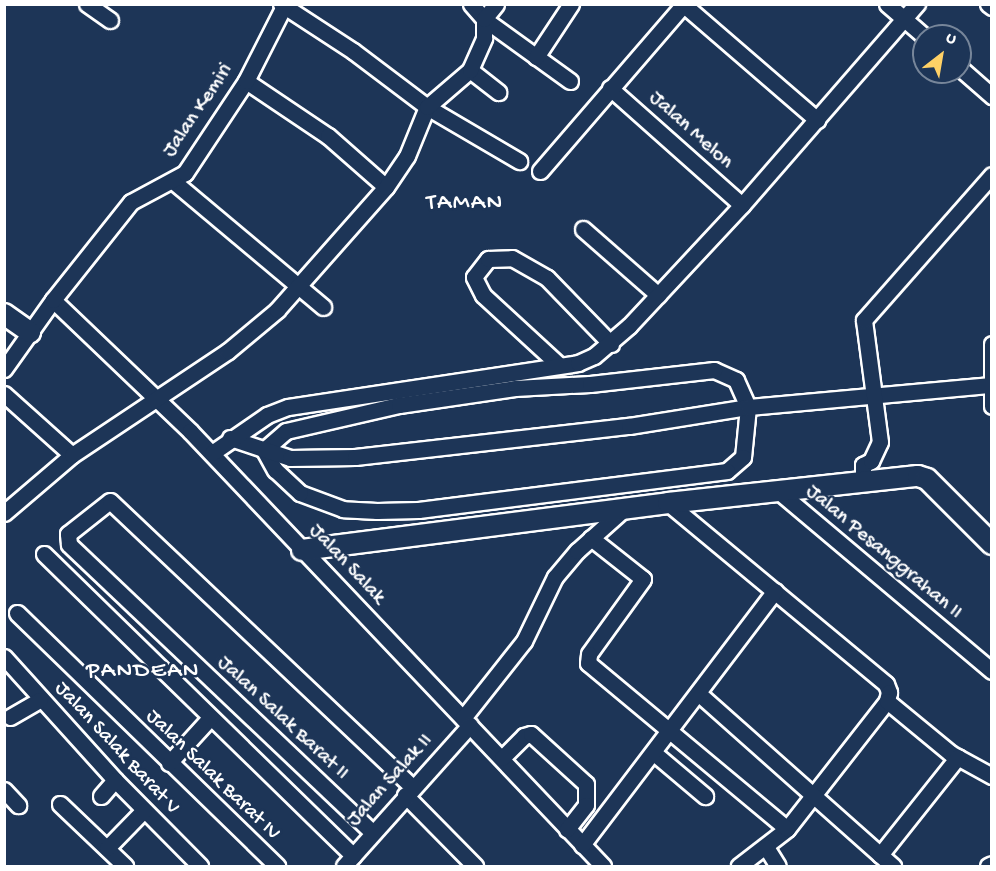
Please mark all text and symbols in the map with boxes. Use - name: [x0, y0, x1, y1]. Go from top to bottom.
- north arrow: [912, 24, 972, 84]
- text: U: [942, 29, 959, 50]
- street label: Jalan Kemiri: [158, 59, 240, 163]
- street label: Jalan Melon: [643, 87, 737, 175]
- district label: TAMAN: [426, 190, 504, 218]
- street label: Jalan Pesanggrahan II: [800, 480, 966, 626]
- street label: Jalan Salak: [302, 519, 390, 611]
- street label: Jalan Salak Barat II: [211, 651, 353, 787]
- district label: PANDEAN: [86, 658, 200, 686]
- street label: Jalan Salak Barat V: [48, 677, 184, 821]
- street label: Jalan Salak Barat IV: [139, 705, 285, 847]
- street label: Jalan Salak II: [343, 729, 439, 833]

